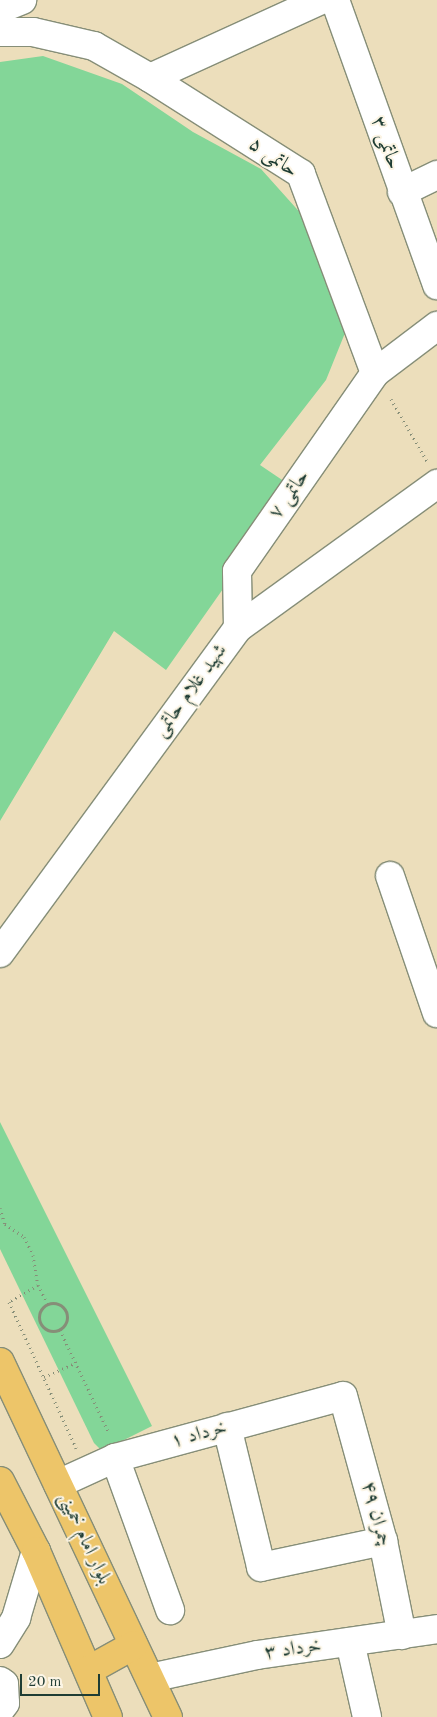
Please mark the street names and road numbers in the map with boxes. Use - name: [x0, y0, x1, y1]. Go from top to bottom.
- street label: حاتمی ۳: [365, 113, 405, 173]
- street label: حاتمی ۵: [244, 133, 302, 183]
- street label: حاتمی ۷: [265, 466, 315, 524]
- street label: شهید غلام حاتمی: [149, 640, 233, 742]
- street label: خرداد ۱: [168, 1416, 230, 1454]
- street label: چمران ۴۹: [355, 1479, 395, 1549]
- street label: بلوار امام خمینی: [52, 1489, 116, 1589]
- street label: خرداد ۳: [263, 1634, 323, 1666]

